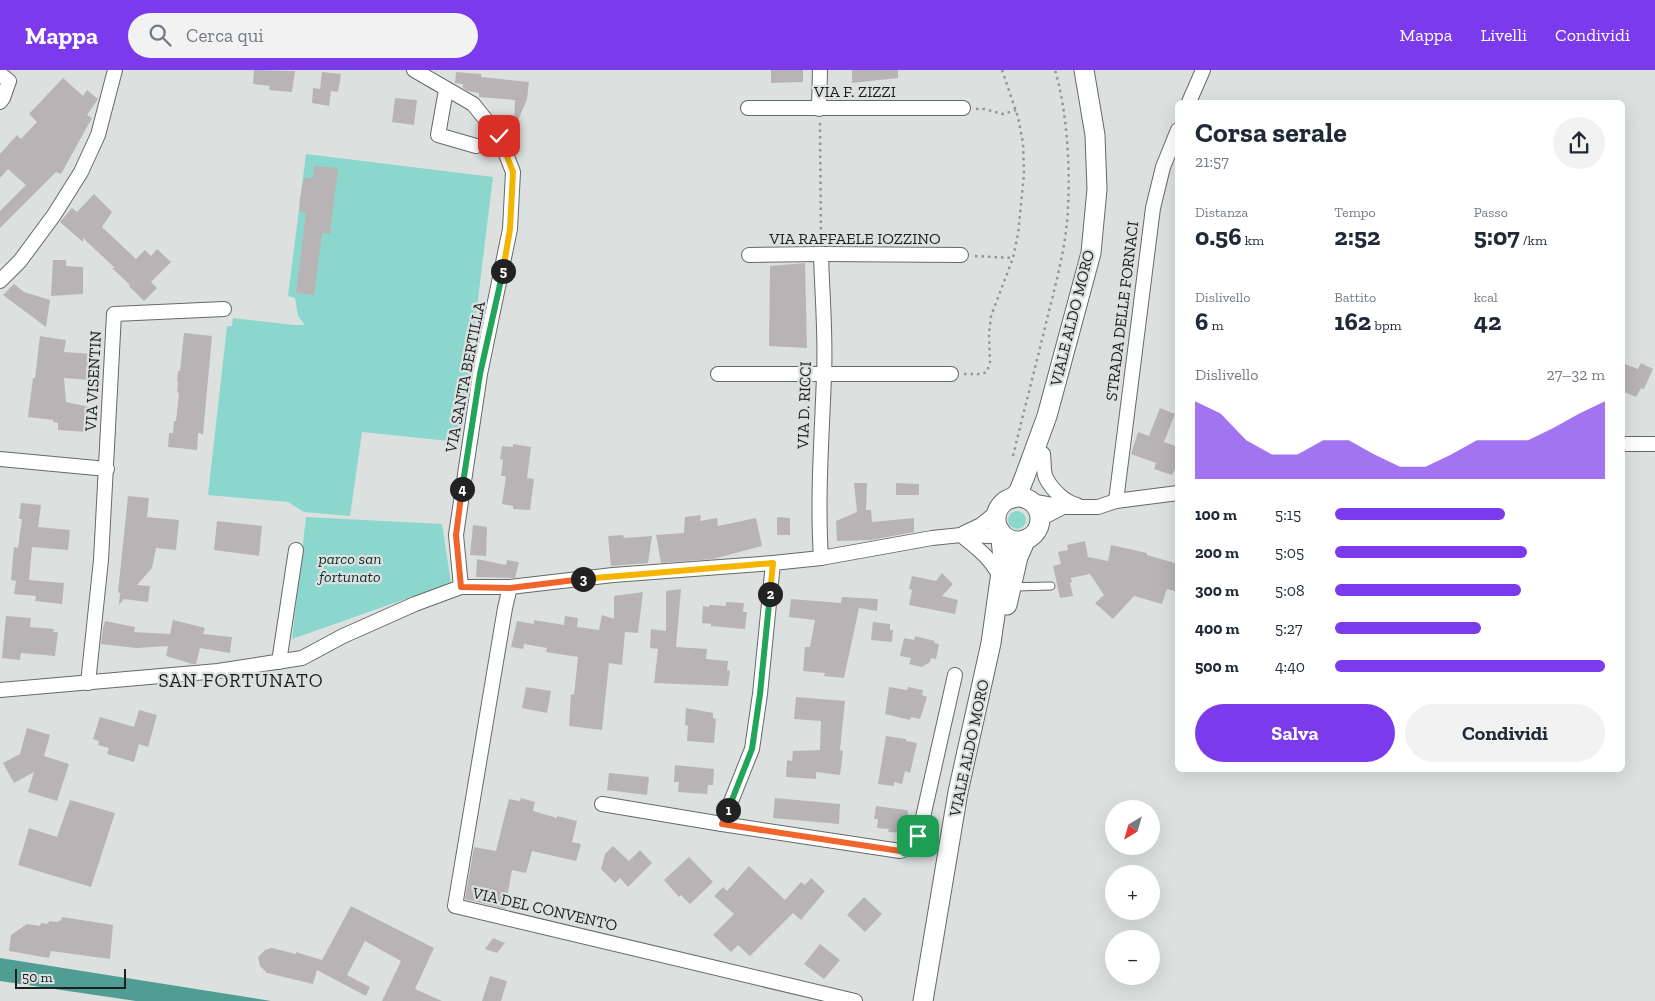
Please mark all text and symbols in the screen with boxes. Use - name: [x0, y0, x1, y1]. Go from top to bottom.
- search box: [128, 13, 478, 58]
- text: Mappa: [25, 21, 98, 50]
- icon: search: [146, 21, 174, 49]
- text: Cerca qui: [186, 24, 264, 47]
- text: Mappa: [1400, 24, 1452, 46]
- text: Livelli: [1480, 24, 1527, 46]
- text: Condividi: [1555, 24, 1630, 46]
- street label: VIA F. ZIZZI: [813, 82, 896, 101]
- pin: [478, 115, 520, 157]
- text: Corsa serale: [1195, 116, 1347, 149]
- button: share: [1553, 117, 1605, 169]
- icon: check: [485, 122, 513, 150]
- text: 21:57: [1195, 152, 1229, 171]
- text: Distanza: [1195, 204, 1248, 221]
- text: Tempo: [1334, 204, 1376, 221]
- text: Passo: [1474, 204, 1508, 221]
- street label: STRADA DELLE FORNACI: [1102, 220, 1142, 402]
- text: 0.56: [1195, 221, 1242, 251]
- text: 2:52: [1334, 221, 1380, 251]
- text: 5:07: [1474, 221, 1520, 251]
- street label: VIA RAFFAELE IOZZINO: [768, 229, 941, 248]
- text: km: [1242, 232, 1264, 249]
- text: /km: [1520, 232, 1547, 249]
- street label: VIALE ALDO MORO: [1046, 248, 1098, 389]
- pin: 5: [490, 258, 516, 284]
- text: 5: [500, 263, 507, 280]
- text: Dislivello: [1195, 289, 1250, 306]
- text: Battito: [1334, 289, 1376, 306]
- text: kcal: [1474, 289, 1498, 306]
- street label: VIA SANTA BERTILLA: [441, 299, 489, 455]
- text: 6: [1195, 306, 1208, 336]
- text: 162: [1334, 306, 1371, 336]
- text: 42: [1474, 306, 1501, 336]
- text: m: [1208, 317, 1224, 334]
- text: bpm: [1371, 317, 1402, 334]
- street label: VIA VISENTIN: [81, 330, 105, 433]
- street label: VIA D. RICCI: [793, 361, 815, 450]
- text: Dislivello: [1195, 365, 1258, 384]
- text: 27–32 m: [1546, 365, 1605, 384]
- pin: 4: [450, 476, 474, 502]
- text: 4: [459, 481, 466, 498]
- text: 100 m: [1195, 505, 1237, 524]
- text: 5:15: [1275, 505, 1301, 524]
- text: 200 m: [1195, 543, 1239, 562]
- text: 5:05: [1275, 543, 1304, 562]
- park label: parco san fortunato: [316, 549, 382, 586]
- pin: 3: [570, 566, 596, 592]
- text: 3: [580, 571, 587, 588]
- text: 300 m: [1195, 581, 1239, 600]
- text: 5:08: [1275, 581, 1305, 600]
- pin: 2: [758, 582, 782, 606]
- text: 2: [767, 586, 774, 603]
- text: 400 m: [1195, 619, 1240, 638]
- text: 5:27: [1275, 619, 1303, 638]
- text: 500 m: [1195, 657, 1239, 676]
- text: 4:40: [1275, 657, 1305, 676]
- district label: SAN FORTUNATO: [158, 669, 324, 692]
- street label: VIALE ALDO MORO: [945, 677, 993, 819]
- button: Salva: [1195, 704, 1395, 762]
- button: Condividi: [1405, 704, 1605, 762]
- pin: 1: [716, 798, 740, 822]
- north arrow: [1105, 800, 1160, 855]
- map controls: [1105, 800, 1160, 985]
- text: 1: [726, 802, 731, 819]
- pin: [897, 815, 939, 857]
- icon: arrive: [904, 822, 932, 850]
- button: +: [1105, 865, 1160, 920]
- street label: VIA DEL CONVENTO: [470, 883, 620, 935]
- button: −: [1105, 930, 1160, 985]
- scale bar: [15, 966, 126, 989]
- text: 50 m: [22, 969, 53, 986]

